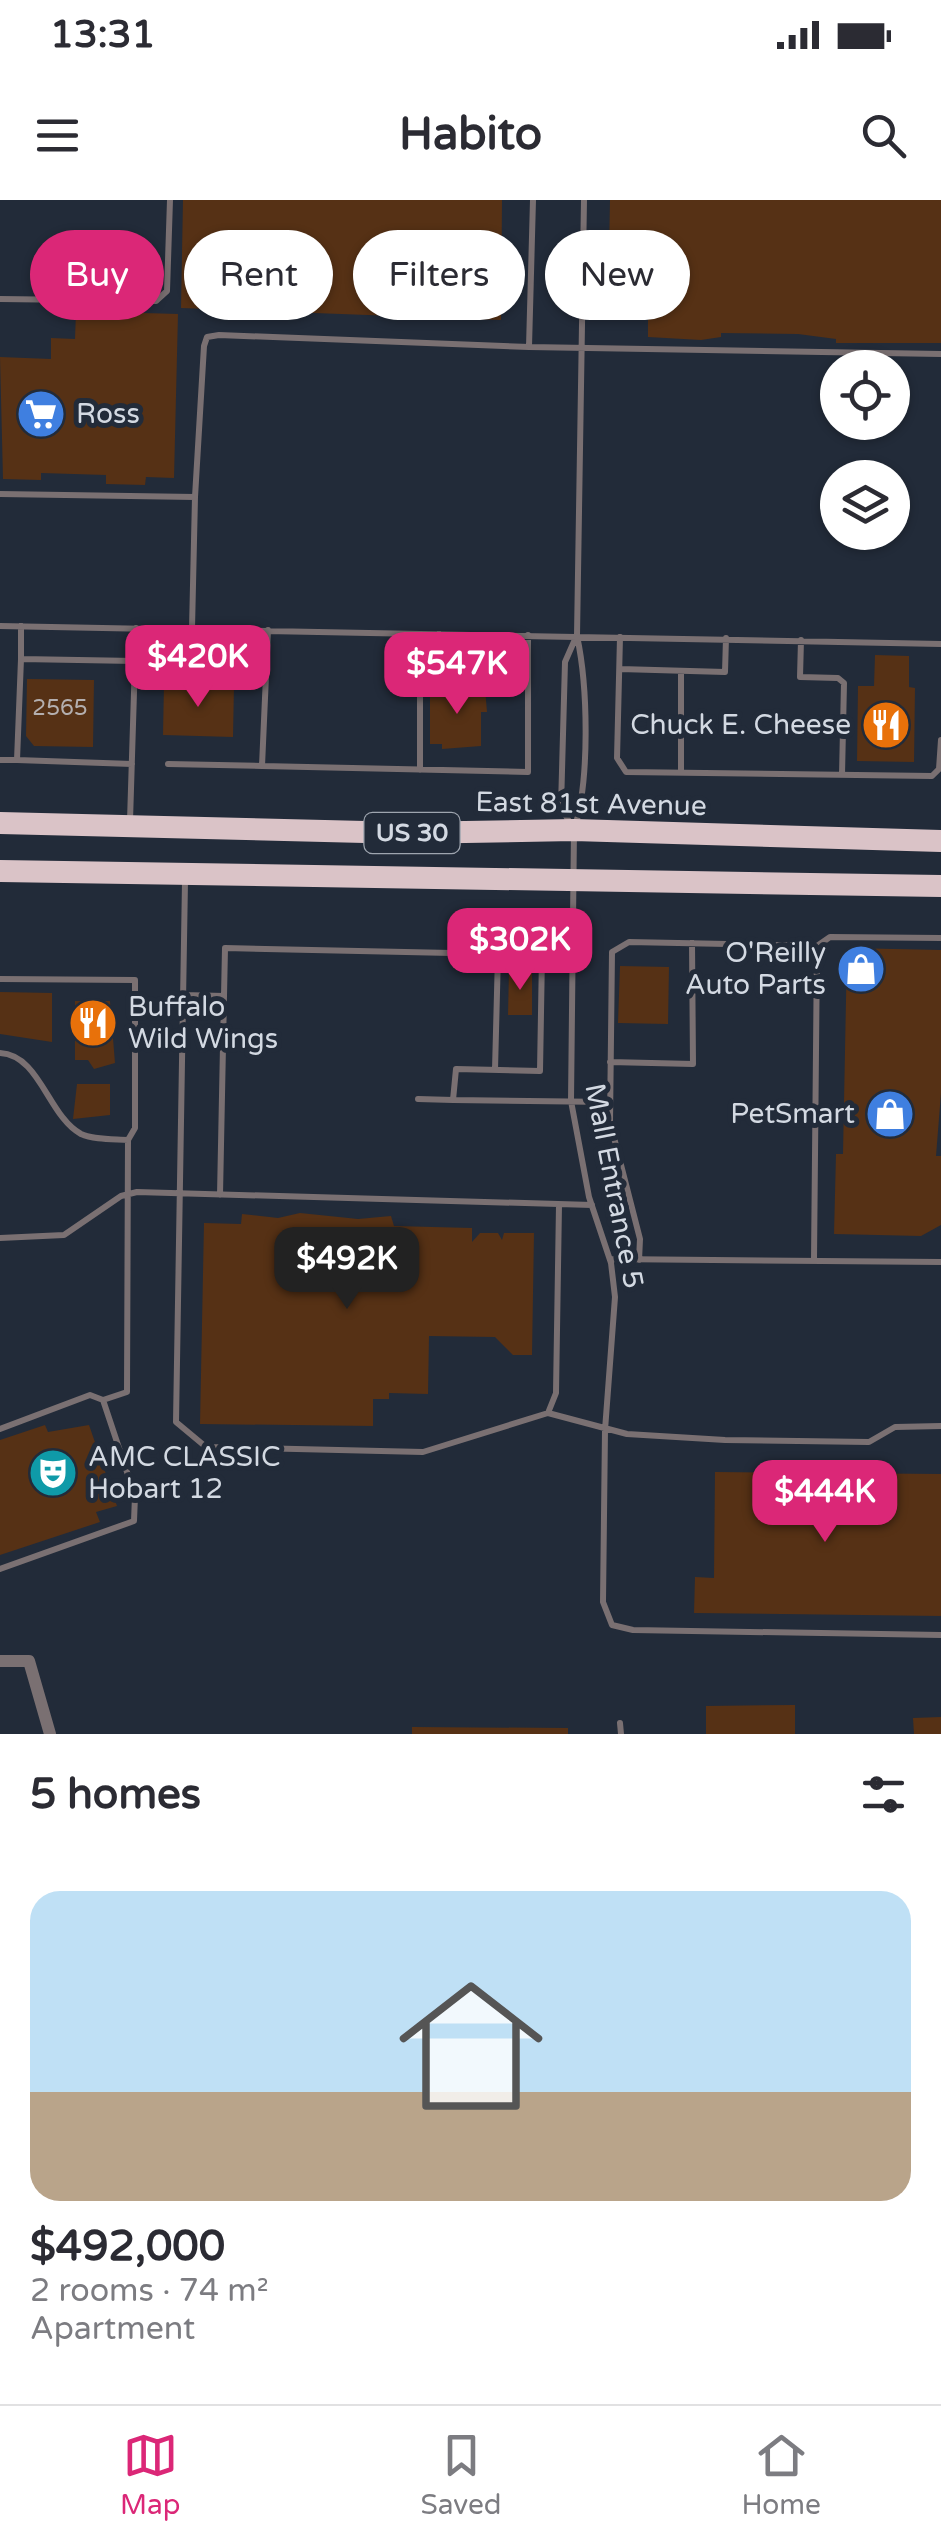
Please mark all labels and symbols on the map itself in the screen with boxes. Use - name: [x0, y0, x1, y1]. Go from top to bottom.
- supermarket icon: Ross: [15, 388, 67, 440]
- place label: Ross: [76, 397, 140, 431]
- pin: $420K: [128, 625, 268, 710]
- pin: $547K: [387, 632, 527, 717]
- house number: 2565: [32, 695, 88, 721]
- restaurant icon: Chuck E. Cheese: [860, 699, 912, 751]
- place label: Chuck E. Cheese: [630, 708, 851, 742]
- street label: East 81st Avenue: [475, 785, 707, 823]
- road number: US 30: [364, 813, 460, 853]
- pin: $302K: [450, 908, 590, 993]
- place label: O'Reilly Auto Parts: [685, 936, 826, 1002]
- shop icon: O'Reilly Auto Parts: [835, 943, 887, 995]
- place label: Buffalo Wild Wings: [128, 990, 278, 1056]
- restaurant icon: Buffalo Wild Wings: [67, 997, 119, 1049]
- street label: Mall Entrance 5: [577, 1081, 651, 1291]
- shop icon: PetSmart: [864, 1088, 916, 1140]
- place label: PetSmart: [730, 1097, 855, 1131]
- pin: $492K: [277, 1227, 417, 1312]
- place label: AMC CLASSIC Hobart 12: [88, 1440, 281, 1506]
- theatre icon: AMC CLASSIC Hobart 12: [27, 1447, 79, 1499]
- pin: $444K: [755, 1460, 895, 1545]

